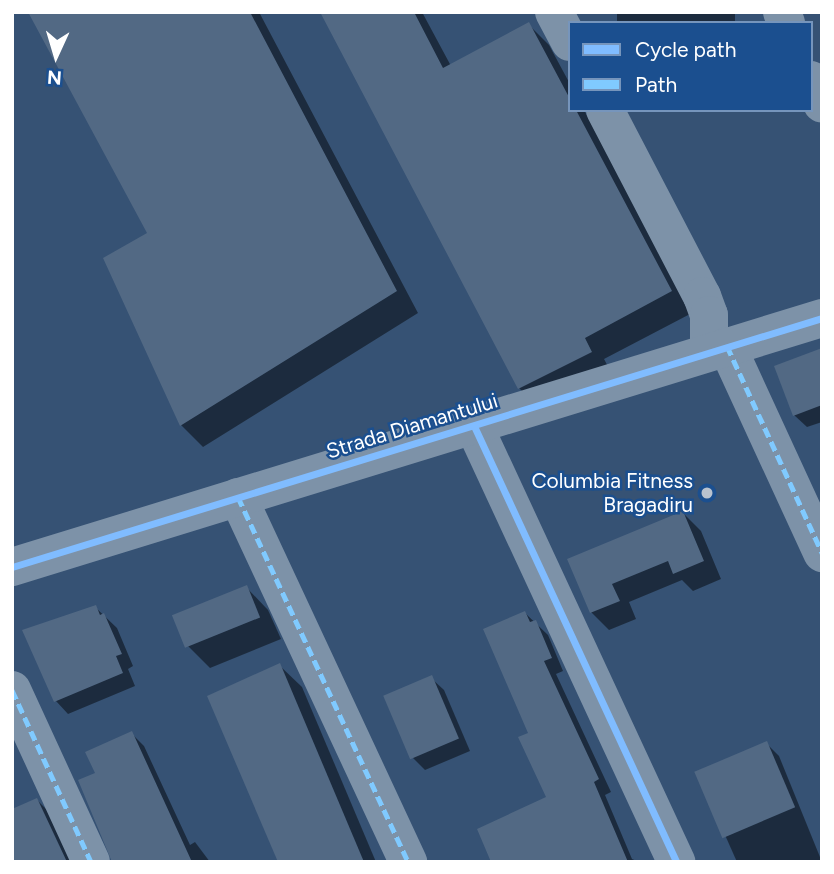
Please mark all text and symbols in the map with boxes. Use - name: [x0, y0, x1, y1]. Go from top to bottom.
- north arrow: [21, 21, 91, 91]
- legend: [568, 21, 813, 112]
- text: Cycle path: [635, 37, 736, 62]
- text: N: [46, 65, 63, 89]
- text: Path: [635, 72, 677, 97]
- street label: Strada Diamantului: [323, 388, 501, 464]
- place label: Columbia Fitness Bragadiru: [531, 468, 693, 518]
- marker: Columbia Fitness Bragadiru: [699, 485, 715, 501]

